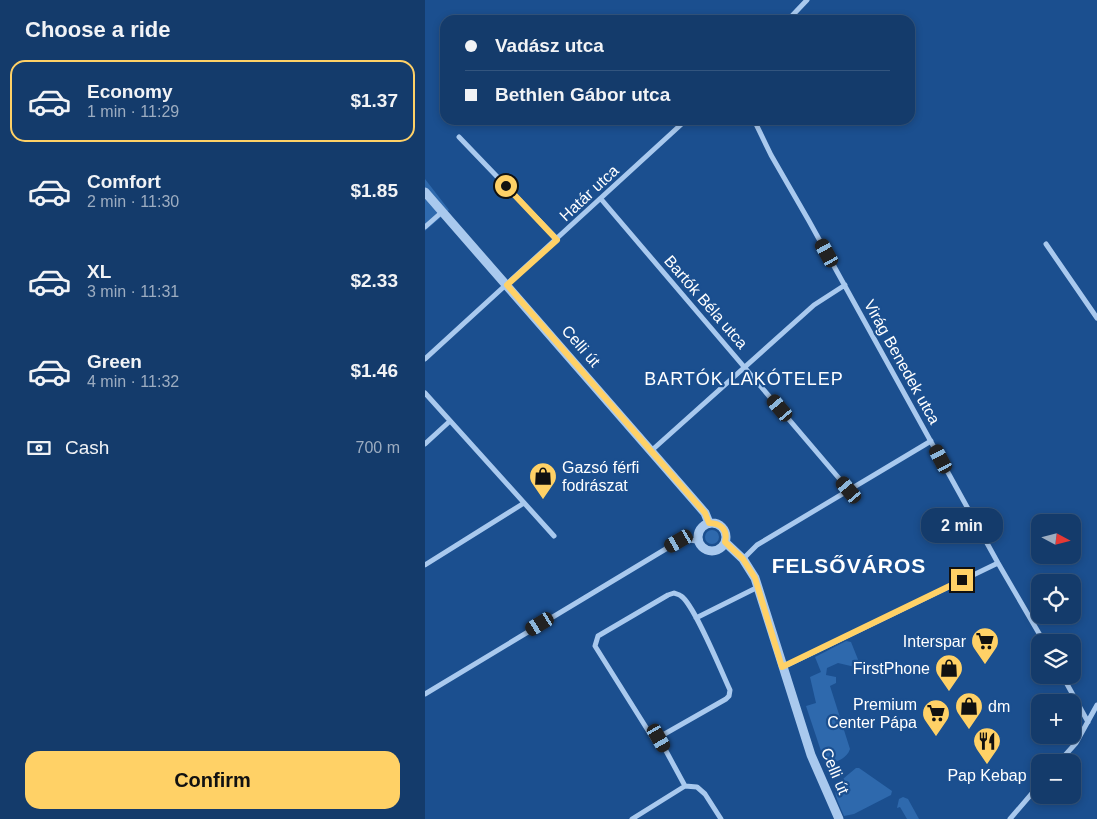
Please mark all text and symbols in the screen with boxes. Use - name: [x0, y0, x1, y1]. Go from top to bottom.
- text: Choose a ride: [25, 17, 170, 42]
- text: Vadász utca: [495, 35, 604, 56]
- icon: car: [27, 79, 72, 124]
- text: Economy: [87, 81, 173, 102]
- text: Bethlen Gábor utca: [495, 84, 670, 105]
- text: $1.37: [350, 90, 398, 111]
- text: 1 min · 11:29: [87, 103, 179, 120]
- street label: Határ utca: [556, 162, 622, 224]
- icon: car: [27, 169, 72, 214]
- text: Comfort: [87, 171, 161, 192]
- route start: [495, 175, 517, 197]
- text: $1.85: [350, 180, 398, 201]
- text: 2 min · 11:30: [87, 193, 179, 210]
- car: [813, 236, 840, 270]
- street label: Bartók Béla utca: [661, 252, 751, 352]
- icon: car: [27, 259, 72, 304]
- text: XL: [87, 261, 111, 282]
- text: $2.33: [350, 270, 398, 291]
- text: 3 min · 11:31: [87, 283, 179, 300]
- street label: Virág Benedek utca: [861, 297, 943, 427]
- street label: Celli út: [559, 322, 604, 370]
- icon: car: [27, 349, 72, 394]
- text: Green: [87, 351, 142, 372]
- text: $1.46: [350, 360, 398, 381]
- district label: BARTÓK LAKÓTELEP: [644, 368, 844, 389]
- text: 4 min · 11:32: [87, 373, 179, 390]
- car: [764, 392, 795, 424]
- icon: cash: [25, 434, 53, 462]
- text: Cash: [65, 437, 109, 458]
- text: 700 m: [356, 439, 400, 456]
- car: [927, 442, 954, 476]
- place label: Gazsó férfi fodrászat: [562, 459, 639, 494]
- shop icon: Gazsó férfi fodrászat: [528, 461, 558, 500]
- car: [833, 474, 864, 506]
- callout: 2 min: [921, 508, 1003, 542]
- north arrow: [1031, 514, 1081, 564]
- map controls: [1031, 514, 1081, 804]
- text: 2 min: [941, 517, 983, 534]
- car: [662, 527, 695, 555]
- district label: FELSŐVÁROS: [772, 554, 926, 577]
- route end: [951, 569, 973, 591]
- button: locate: [1031, 574, 1081, 624]
- car: [523, 610, 556, 638]
- supermarket icon: Interspar: [970, 626, 1000, 665]
- place label: Interspar: [903, 633, 967, 650]
- button: layers: [1031, 634, 1081, 684]
- shop icon: FirstPhone: [934, 653, 964, 692]
- place label: FirstPhone: [853, 660, 930, 677]
- shop icon: dm: [954, 691, 984, 730]
- button: +: [1031, 694, 1081, 744]
- place label: Premium Center Pápa: [827, 696, 917, 731]
- supermarket icon: Premium Center Pápa: [921, 698, 951, 737]
- place label: dm: [988, 698, 1010, 715]
- car: [645, 721, 672, 755]
- restaurant icon: Pap Kebap: [972, 726, 1002, 765]
- street label: Celli út: [818, 745, 853, 797]
- button: Confirm: [25, 751, 400, 809]
- button: −: [1031, 754, 1081, 804]
- place label: Pap Kebap: [947, 767, 1027, 784]

